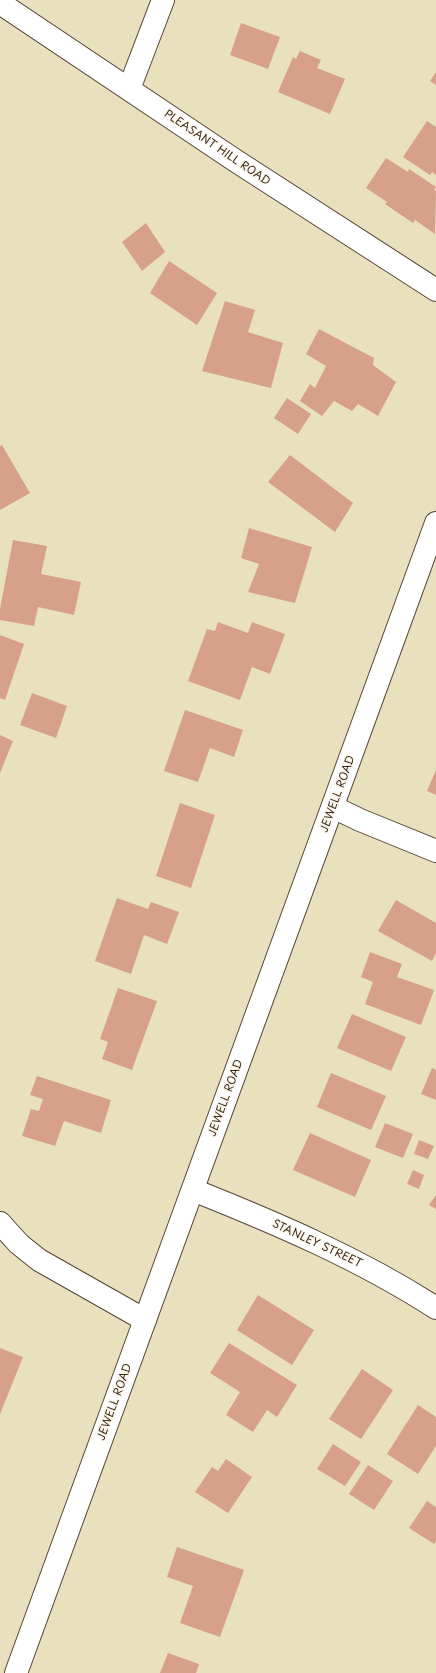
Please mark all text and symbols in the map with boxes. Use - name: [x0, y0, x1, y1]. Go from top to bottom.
- street label: PLEASANT HILL ROAD: [161, 108, 273, 188]
- street label: JEWELL ROAD: [318, 754, 358, 834]
- street label: JEWELL ROAD: [206, 1058, 246, 1138]
- street label: STANLEY STREET: [270, 1217, 364, 1271]
- street label: JEWELL ROAD: [95, 1362, 135, 1442]

